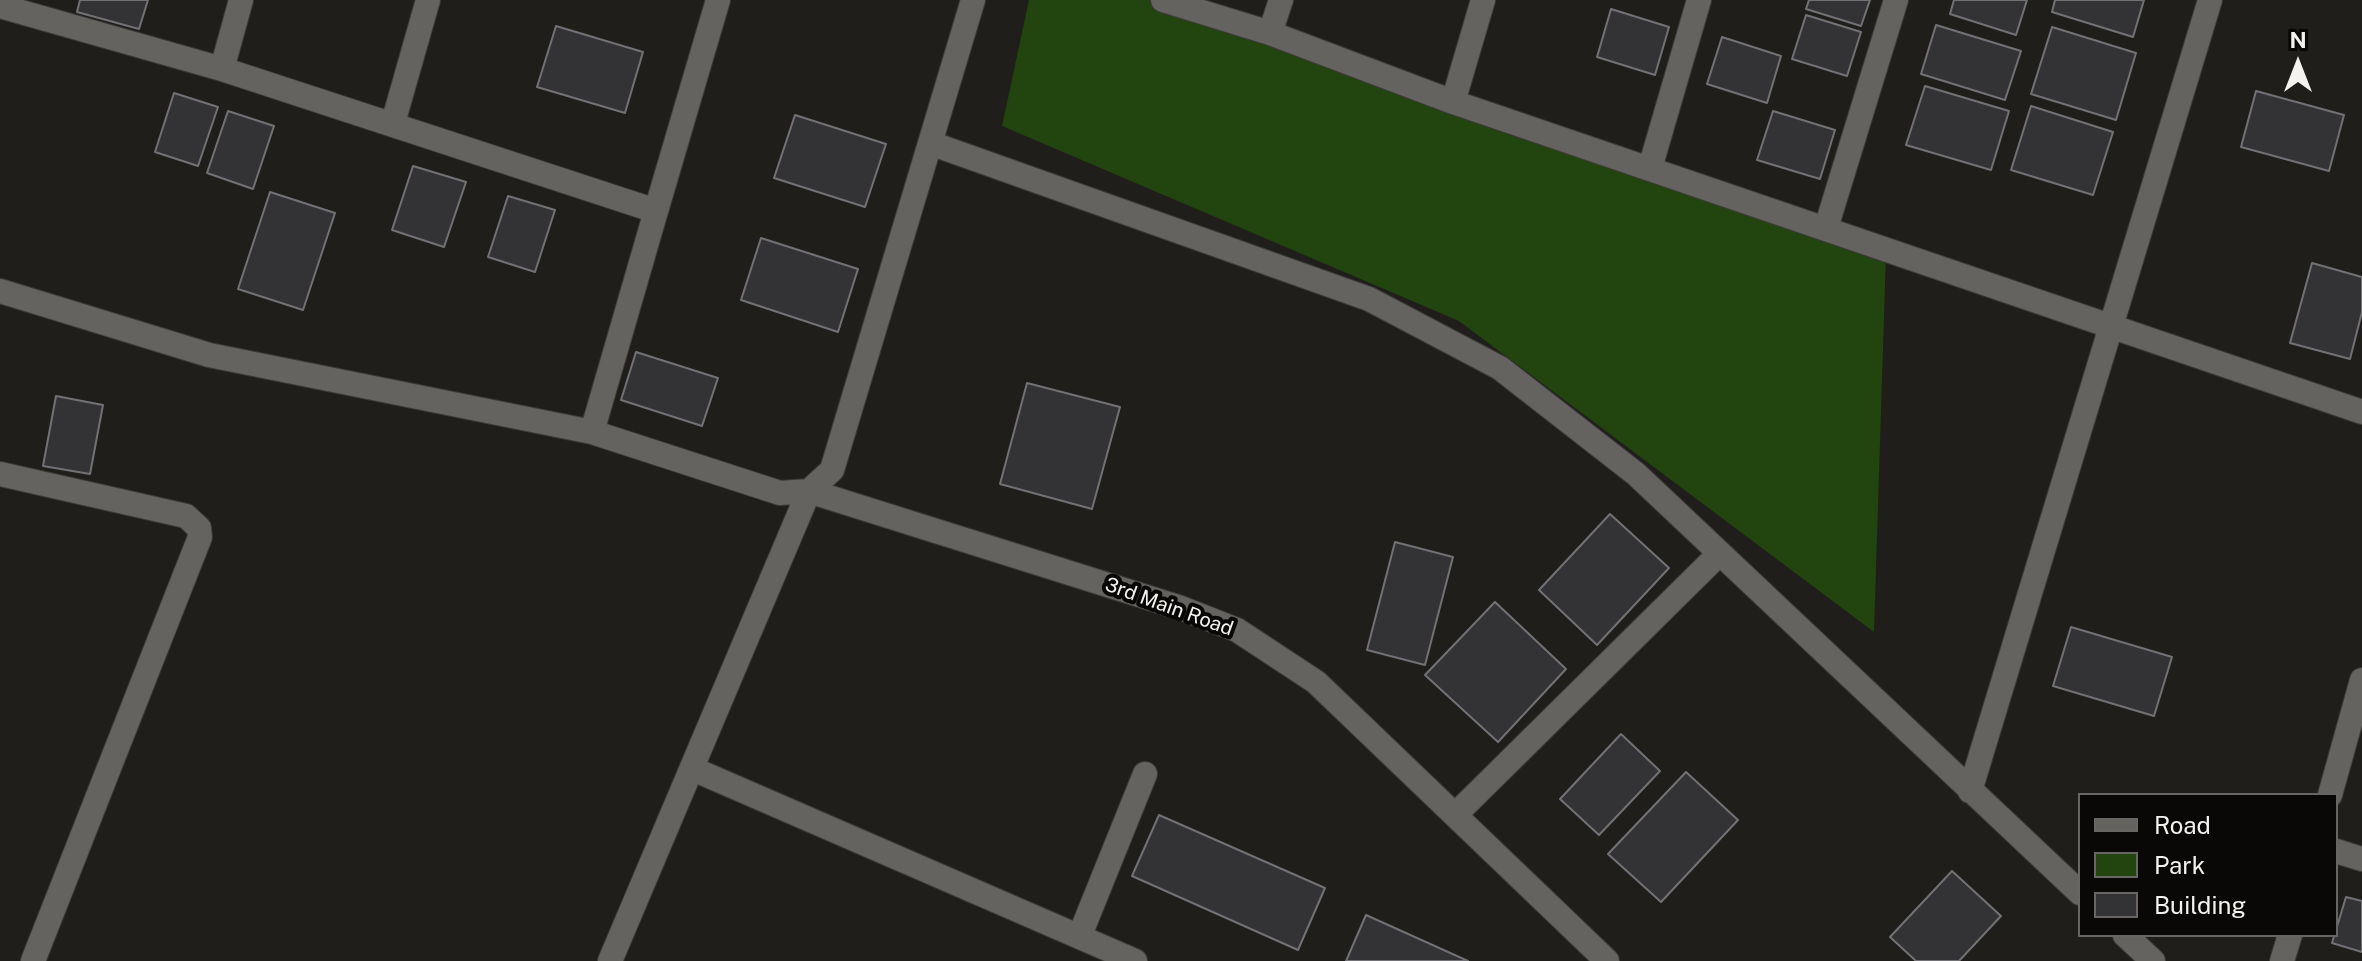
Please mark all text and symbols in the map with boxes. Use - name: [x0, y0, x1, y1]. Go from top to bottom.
- north arrow: [2258, 24, 2338, 104]
- text: N: [2289, 27, 2307, 53]
- street label: 3rd Main Road: [1102, 573, 1236, 641]
- legend: [2078, 793, 2338, 937]
- text: Road: [2154, 811, 2211, 839]
- text: Park: [2154, 851, 2205, 879]
- text: Building: [2154, 891, 2246, 919]

